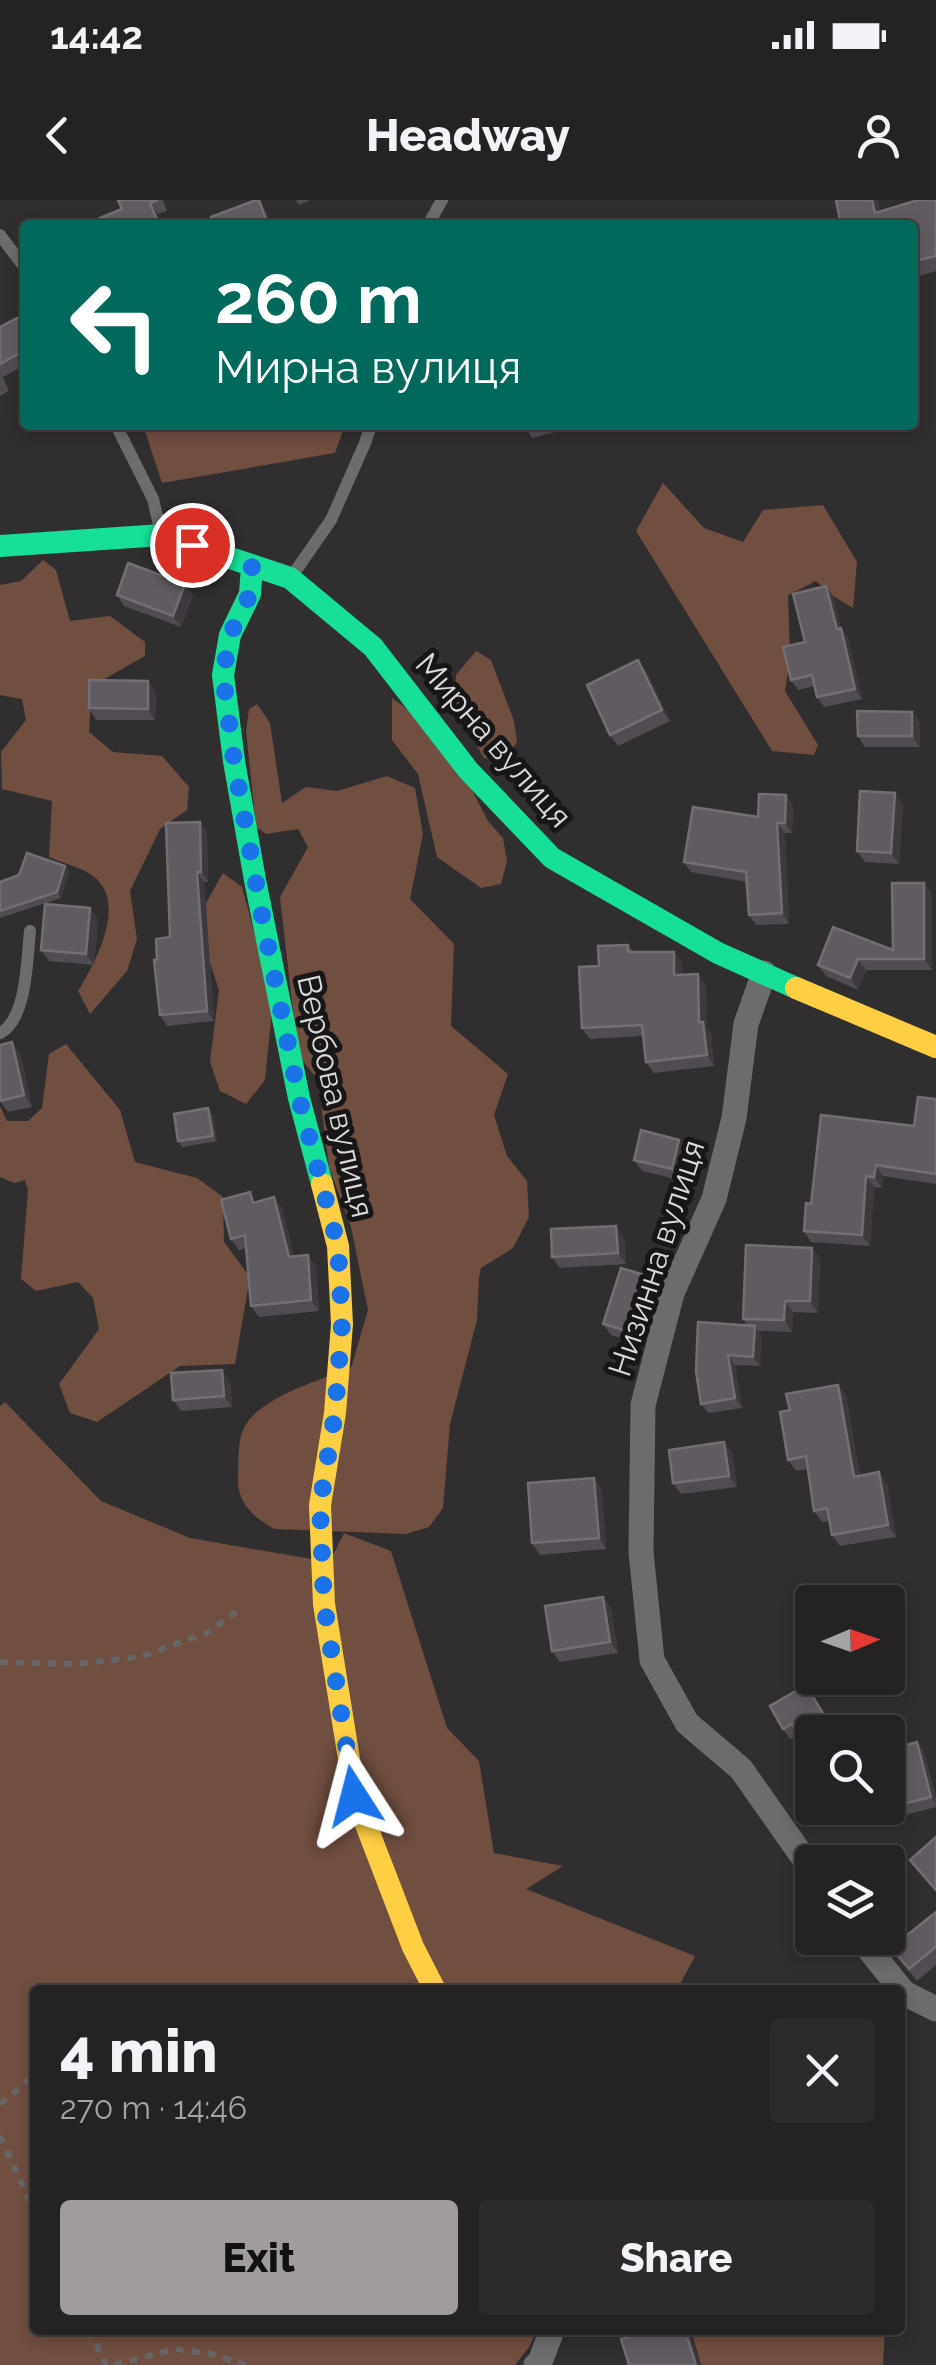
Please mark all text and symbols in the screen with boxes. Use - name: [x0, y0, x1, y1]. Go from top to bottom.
- text: 14:42: [50, 13, 143, 58]
- icon: back: [30, 108, 85, 163]
- icon: person: [851, 108, 906, 163]
- text: Headway: [366, 109, 570, 162]
- text: 260 m: [215, 257, 422, 339]
- icon: left: [50, 260, 180, 390]
- text: Мирна вулиця: [215, 341, 521, 394]
- pin: [150, 503, 235, 588]
- icon: arrive: [165, 518, 220, 573]
- street label: Мирна вулиця: [409, 646, 579, 834]
- street label: Вербова вулиця: [290, 971, 382, 1221]
- street label: Низинна вулиця: [600, 1135, 712, 1381]
- north arrow: [795, 1585, 905, 1695]
- map controls: [795, 1585, 905, 1955]
- button: search: [795, 1715, 905, 1825]
- position arrow: [302, 1744, 406, 1848]
- button: layers: [795, 1845, 905, 1955]
- text: 4 min: [60, 2016, 218, 2086]
- button: close: [770, 2018, 875, 2123]
- text: 270 m · 14:46: [60, 2089, 247, 2126]
- button: Exit: [60, 2200, 458, 2315]
- button: Share: [478, 2200, 875, 2315]

